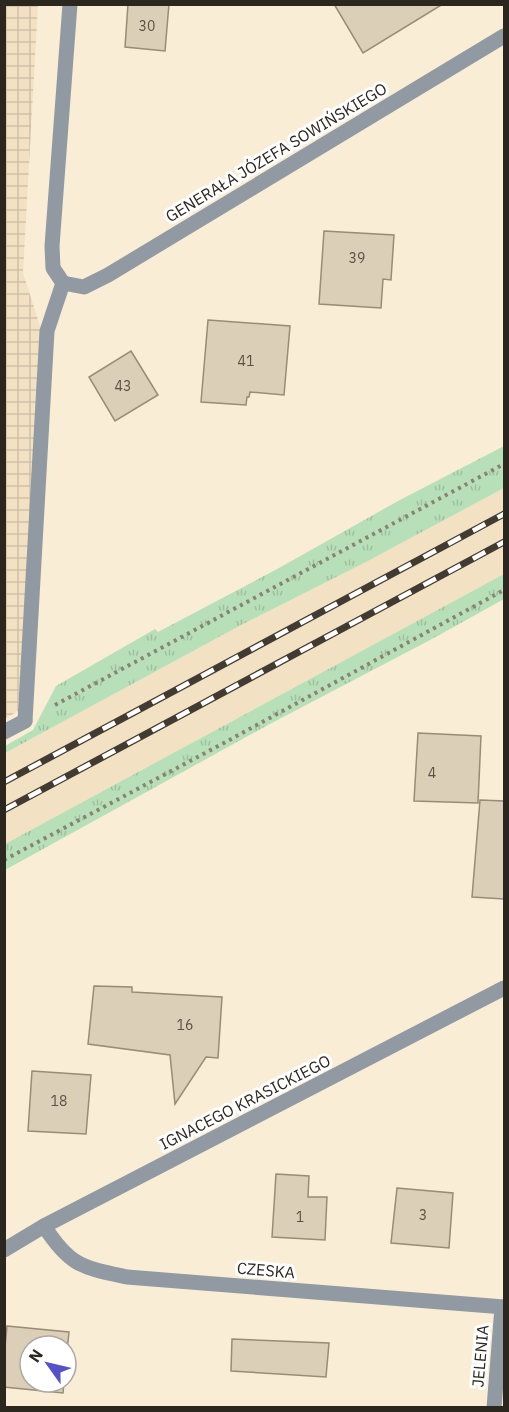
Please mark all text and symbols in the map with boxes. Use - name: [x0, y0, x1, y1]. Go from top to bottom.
- house number: 30: [139, 17, 155, 35]
- street label: GENERAŁA JÓZEFA SOWIŃSKIEGO: [161, 77, 390, 226]
- house number: 39: [349, 249, 365, 267]
- house number: 41: [238, 352, 254, 370]
- house number: 43: [115, 377, 131, 395]
- house number: 4: [428, 764, 436, 782]
- house number: 16: [177, 1016, 193, 1034]
- street label: IGNACEGO KRASICKIEGO: [156, 1050, 334, 1154]
- house number: 18: [51, 1092, 67, 1110]
- house number: 3: [419, 1206, 427, 1224]
- house number: 1: [296, 1208, 304, 1226]
- street label: CZESKA: [236, 1257, 296, 1283]
- street label: JELENIA: [467, 1324, 493, 1388]
- north arrow: [18, 1334, 78, 1394]
- text: N: [24, 1345, 47, 1366]

